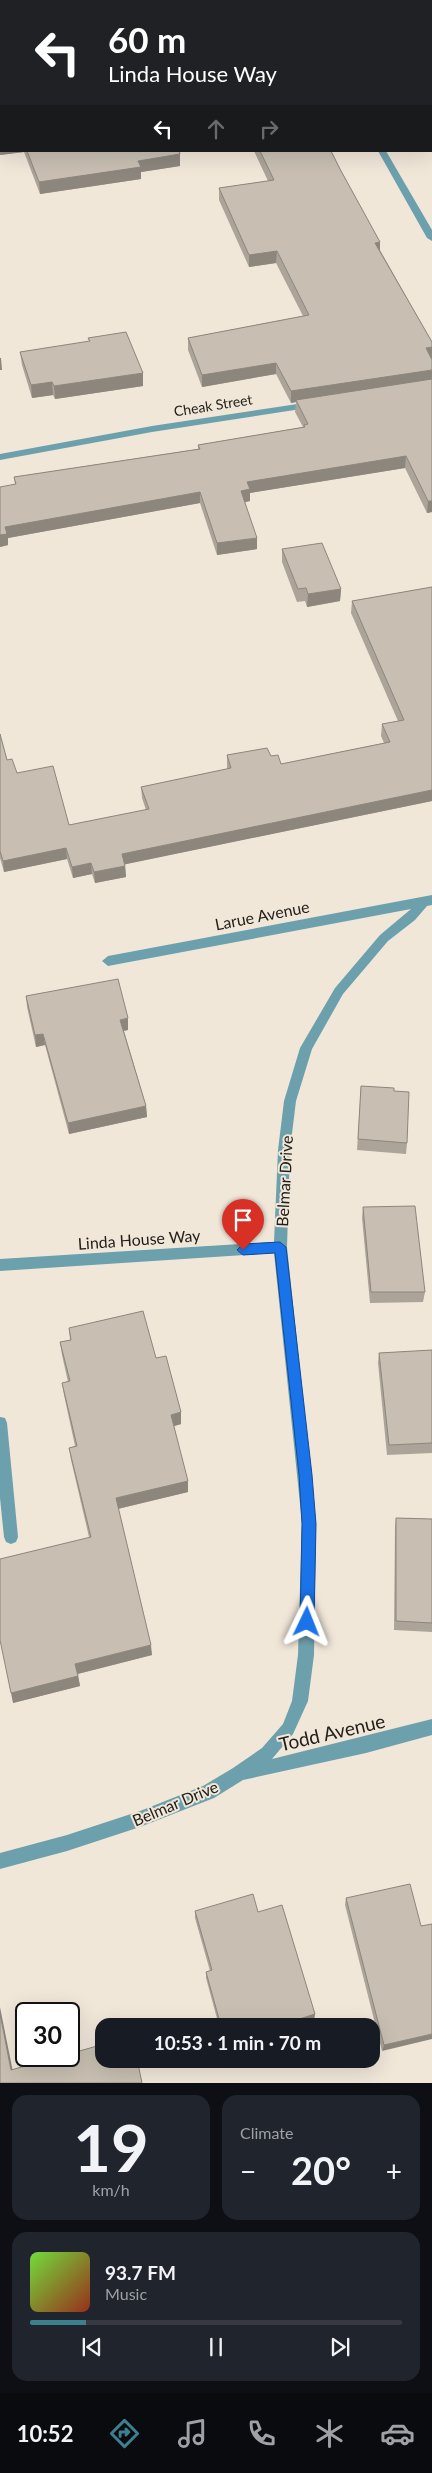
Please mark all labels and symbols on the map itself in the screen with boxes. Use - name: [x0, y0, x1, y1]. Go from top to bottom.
- street label: Cheak Street: [173, 390, 253, 420]
- street label: Larue Avenue: [213, 897, 311, 933]
- street label: Belmar Drive: [272, 1135, 296, 1227]
- pin: [222, 1199, 264, 1250]
- street label: Linda House Way: [77, 1225, 202, 1253]
- position arrow: [280, 1595, 332, 1647]
- street label: Todd Avenue: [277, 1709, 387, 1755]
- street label: Belmar Drive: [129, 1776, 221, 1830]
- speed limit sign: 30: [15, 2002, 80, 2067]

